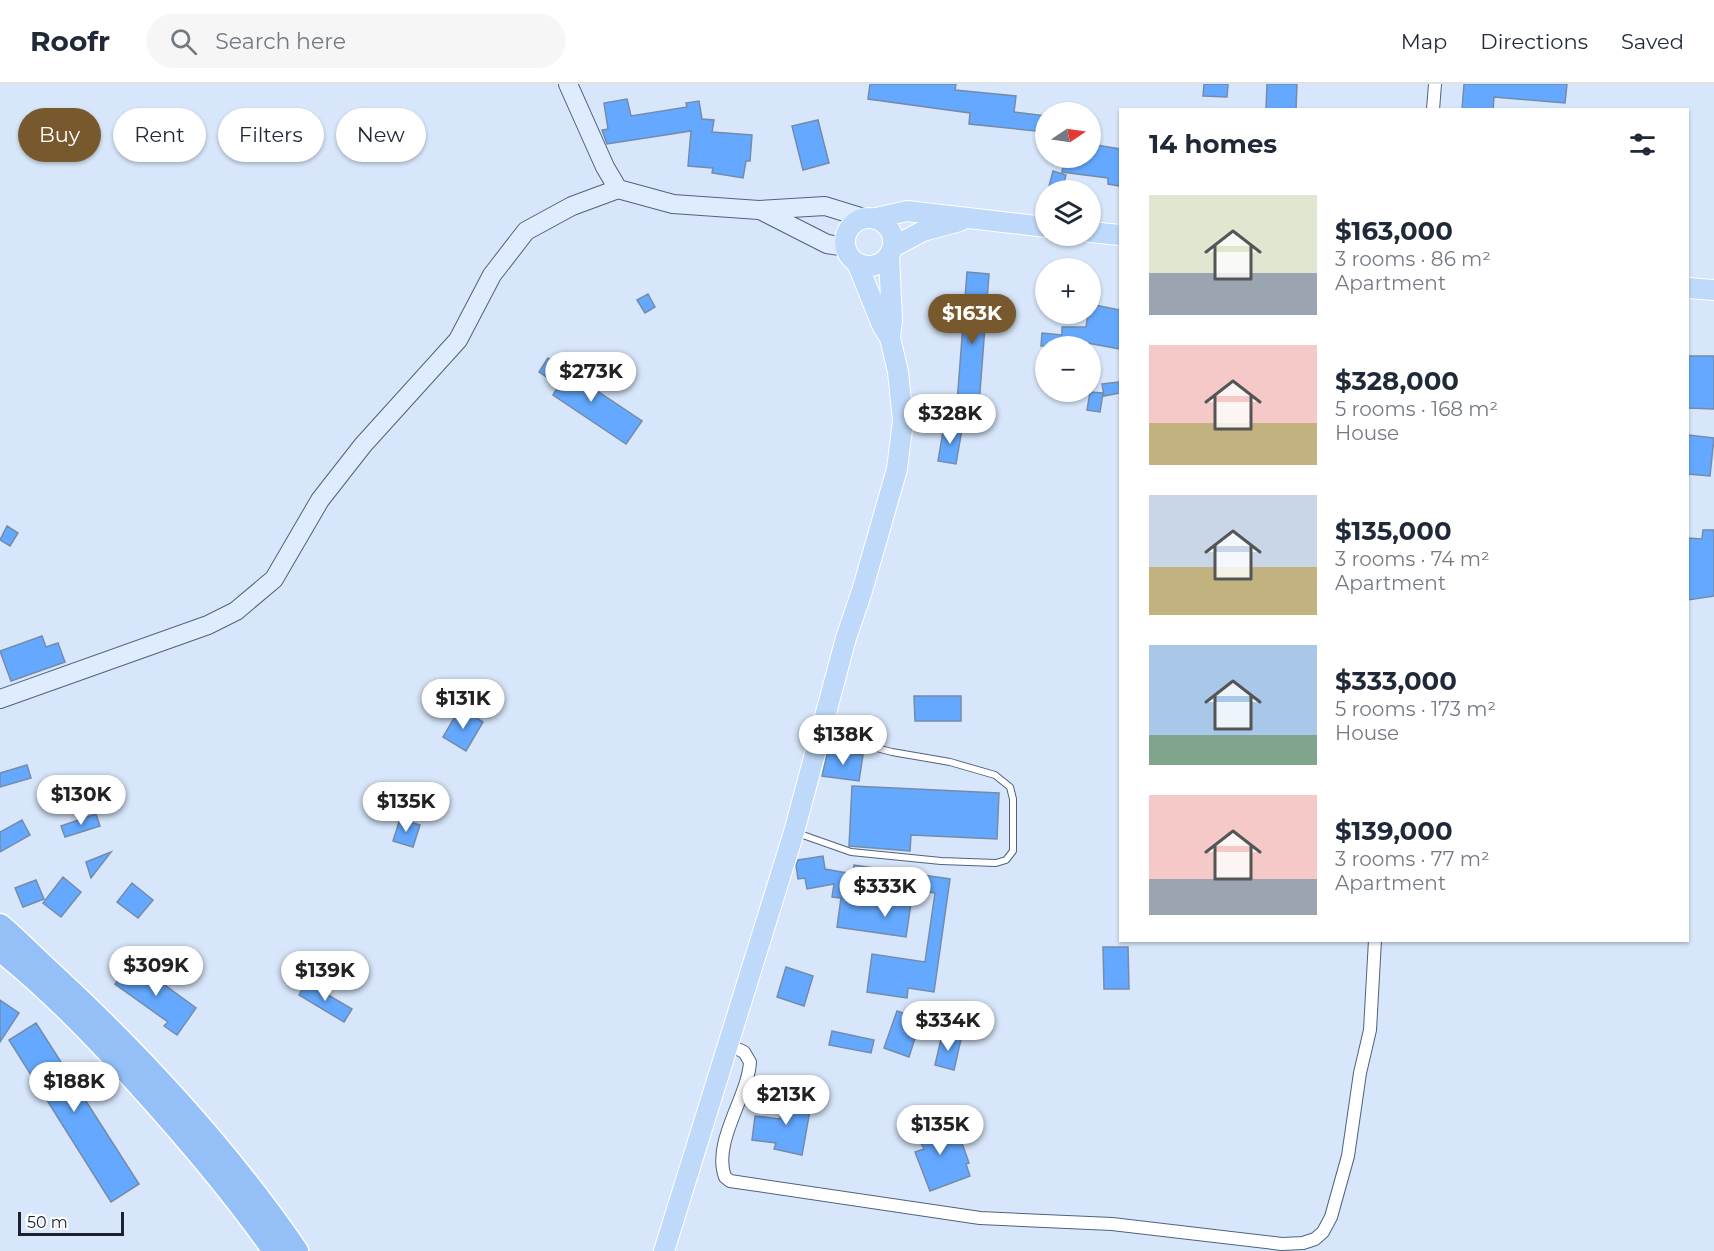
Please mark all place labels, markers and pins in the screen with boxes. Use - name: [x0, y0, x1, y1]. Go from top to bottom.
- pin: $163K: [930, 294, 1014, 345]
- pin: $273K: [549, 352, 633, 403]
- pin: $328K: [908, 394, 992, 445]
- pin: $131K: [421, 679, 505, 730]
- pin: $138K: [801, 715, 885, 766]
- pin: $130K: [39, 775, 123, 826]
- pin: $135K: [364, 782, 448, 833]
- pin: $333K: [843, 867, 927, 918]
- pin: $309K: [114, 946, 198, 997]
- pin: $139K: [283, 951, 367, 1002]
- pin: $334K: [906, 1001, 990, 1052]
- pin: $188K: [32, 1062, 116, 1113]
- pin: $213K: [744, 1075, 828, 1126]
- pin: $135K: [898, 1105, 982, 1156]

